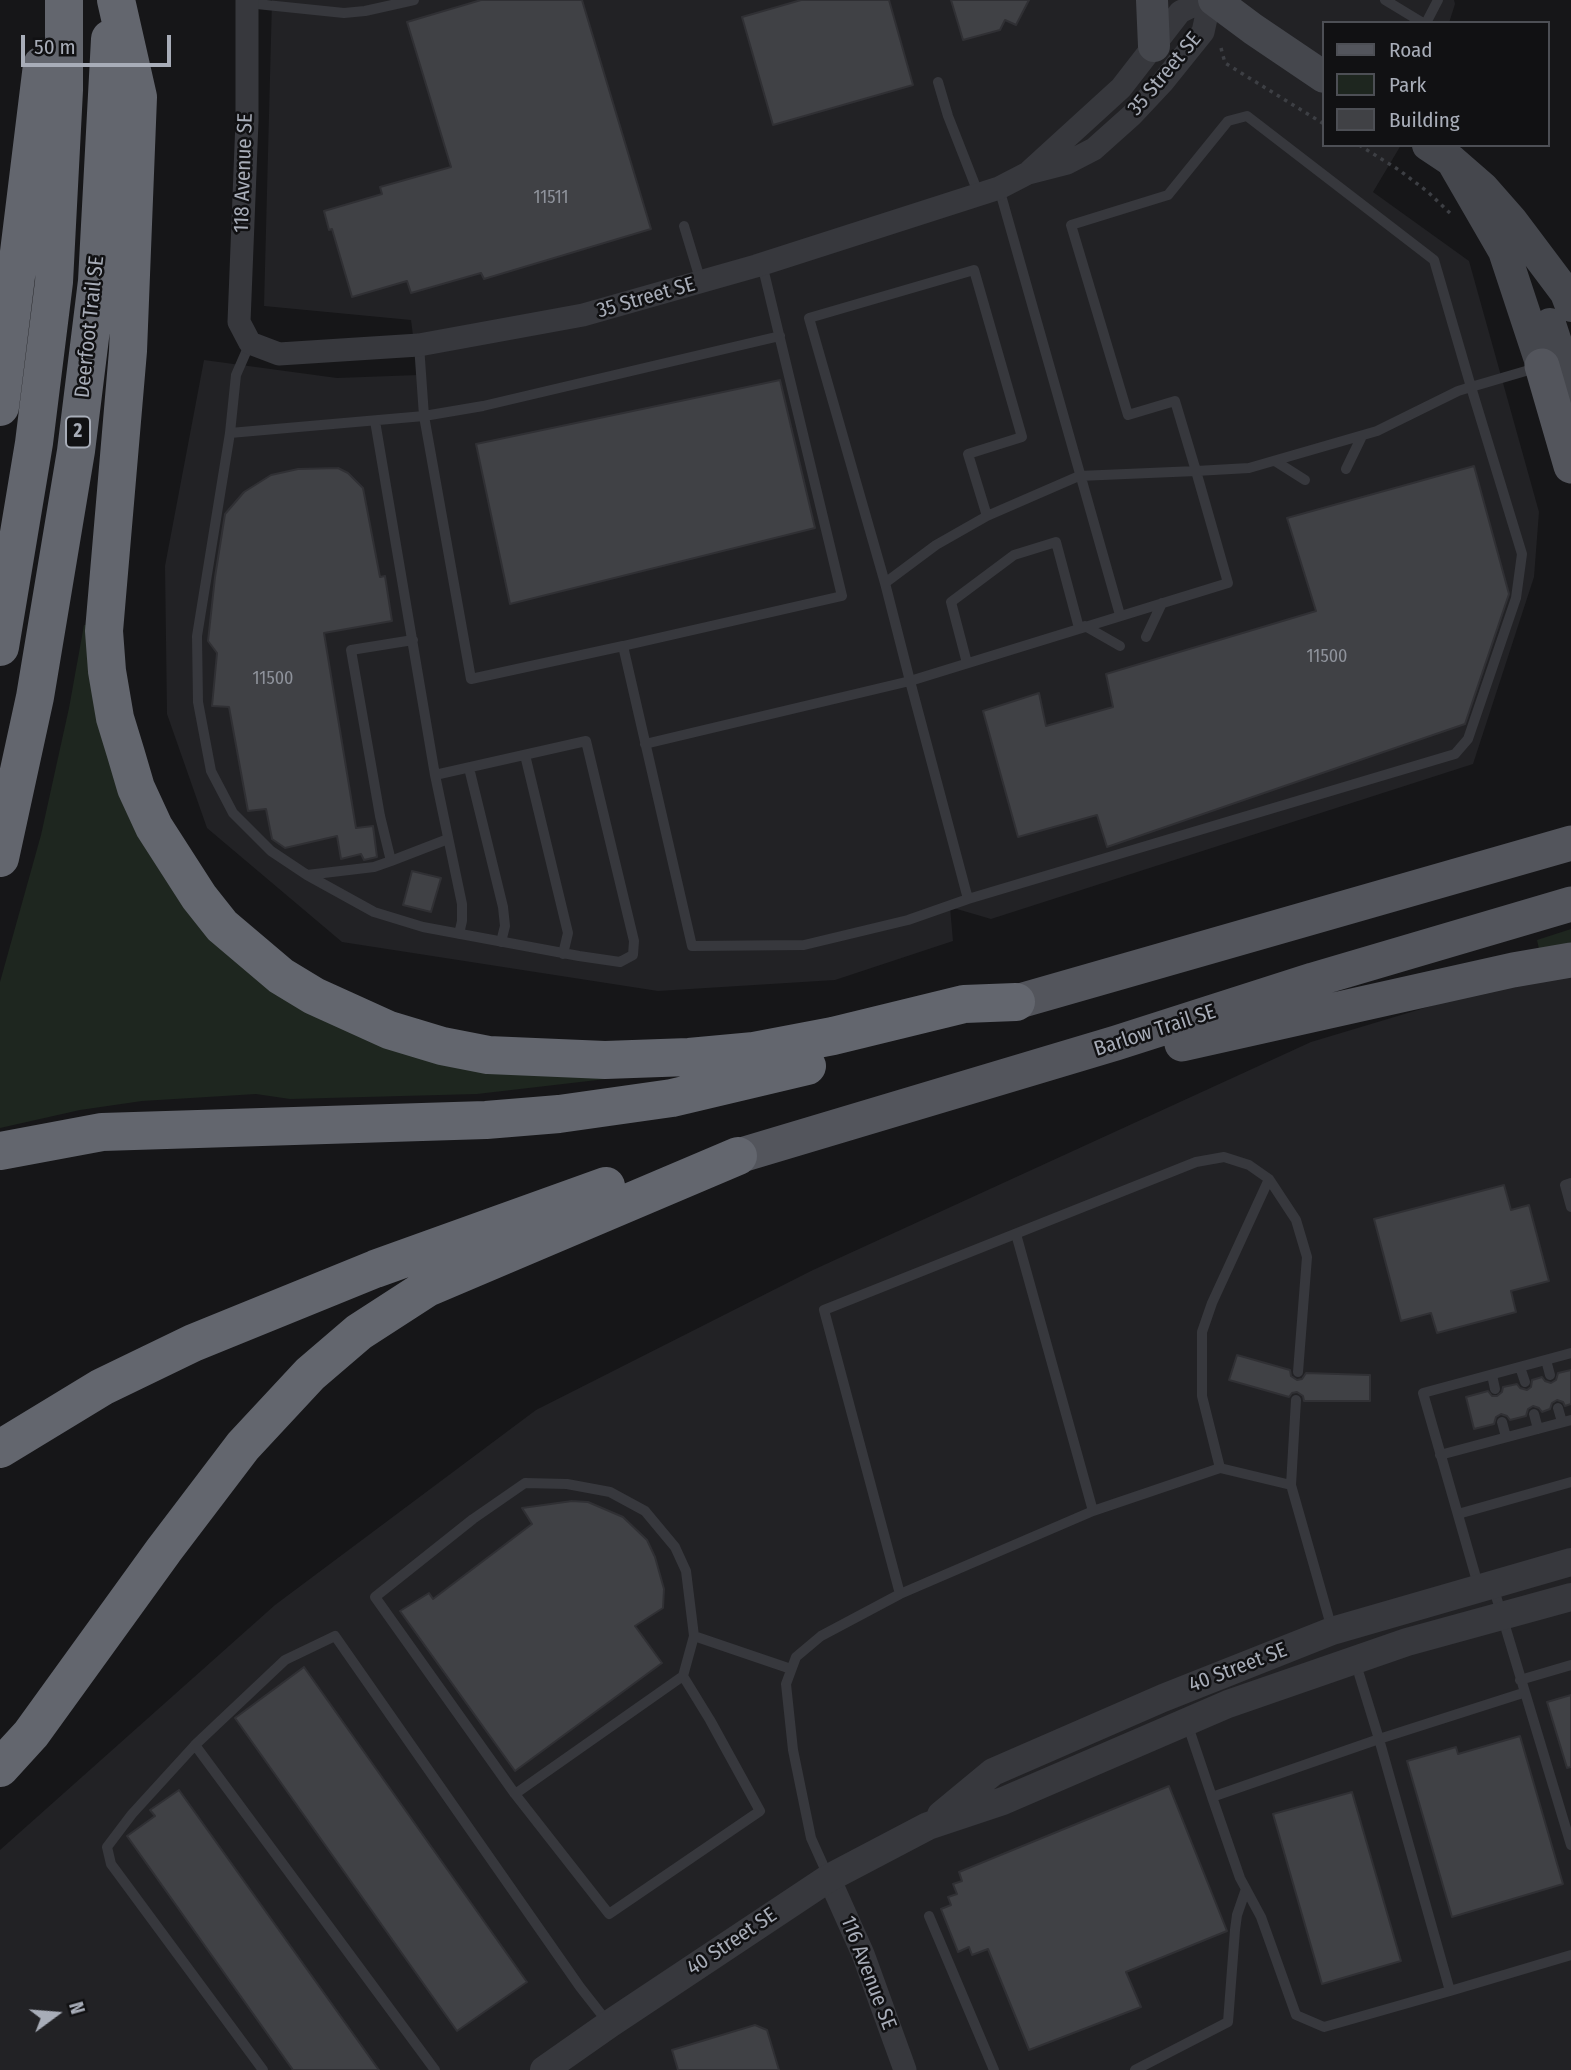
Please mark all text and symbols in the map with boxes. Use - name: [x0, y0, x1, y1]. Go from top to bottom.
- scale bar: [24, 21, 175, 65]
- legend: [1322, 21, 1550, 147]
- street label: 35 Street SE: [1123, 27, 1207, 121]
- text: 50 m: [34, 34, 76, 60]
- text: Road: [1389, 37, 1433, 63]
- text: Park: [1389, 72, 1426, 98]
- text: Building: [1389, 107, 1460, 133]
- street label: 118 Avenue SE: [229, 113, 259, 233]
- house number: 11511: [534, 187, 568, 209]
- street label: Deerfoot Trail SE: [70, 255, 110, 399]
- street label: 35 Street SE: [594, 272, 698, 324]
- road number: 2: [66, 416, 90, 448]
- house number: 11500: [1307, 646, 1347, 668]
- house number: 11500: [253, 668, 293, 690]
- street label: Barlow Trail SE: [1091, 999, 1219, 1063]
- street label: 40 Street SE: [1185, 1638, 1291, 1698]
- street label: 40 Street SE: [682, 1903, 782, 1981]
- street label: 116 Avenue SE: [835, 1913, 901, 2033]
- north arrow: [21, 1979, 91, 2049]
- text: N: [64, 1999, 89, 2017]

